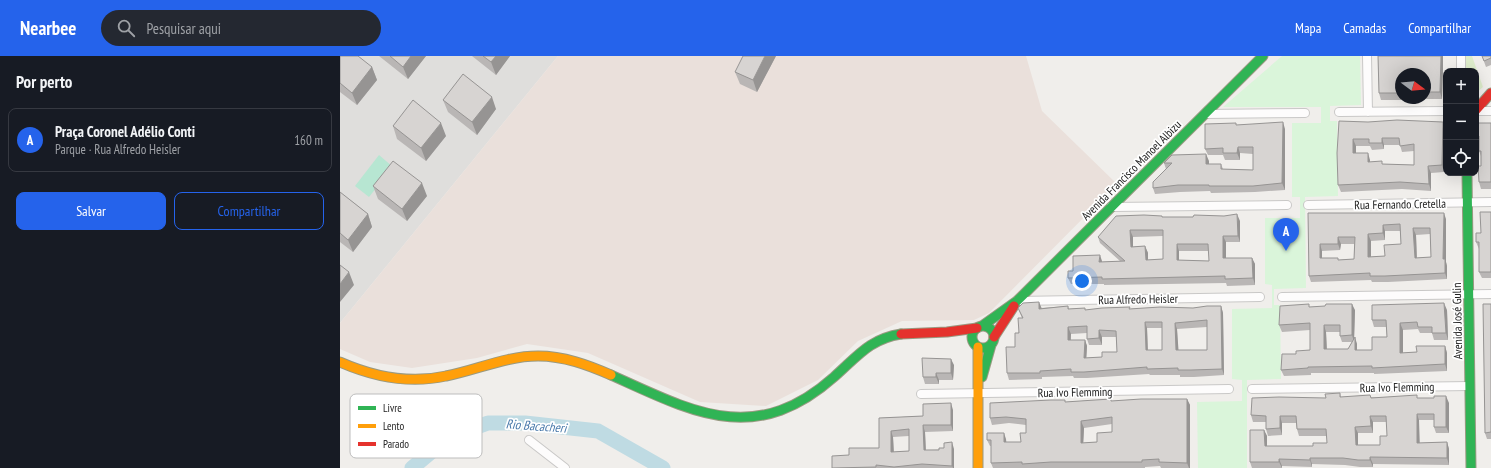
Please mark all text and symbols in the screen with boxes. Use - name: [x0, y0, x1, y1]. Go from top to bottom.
- search box: [101, 10, 381, 46]
- text: Nearbee: [20, 16, 77, 40]
- icon: search: [115, 17, 137, 39]
- text: Pesquisar aqui: [147, 19, 221, 38]
- text: Mapa: [1295, 19, 1321, 37]
- text: Camadas: [1343, 19, 1386, 37]
- text: Compartilhar: [1408, 19, 1471, 37]
- north arrow: [1395, 68, 1431, 104]
- map controls: [1443, 68, 1479, 176]
- button: +: [1443, 68, 1479, 104]
- text: Por perto: [16, 71, 72, 93]
- button: −: [1443, 104, 1479, 140]
- street label: Avenida Francisco Manoel Albizu: [1078, 117, 1184, 223]
- text: Praça Coronel Adélio Conti: [55, 122, 195, 141]
- text: A: [27, 132, 33, 149]
- text: 160 m: [294, 132, 323, 149]
- button: locate: [1443, 140, 1479, 176]
- text: Parque · Rua Alfredo Heisler: [55, 141, 181, 158]
- button: Salvar: [16, 192, 166, 230]
- button: Compartilhar: [174, 192, 324, 230]
- street label: Rua Fernando Cretella: [1354, 196, 1446, 212]
- pin: A: [1273, 218, 1299, 251]
- your location: [1072, 271, 1092, 291]
- street label: Avenida José Gulin: [1449, 282, 1465, 360]
- street label: Rua Alfredo Heisler: [1098, 291, 1179, 307]
- street label: Rua Ivo Flemming: [1359, 379, 1435, 395]
- street label: Rua Ivo Flemming: [1037, 384, 1113, 400]
- legend: [350, 394, 482, 458]
- text: Livre: [383, 401, 402, 415]
- water label: Rio Bacacheri: [505, 415, 569, 437]
- text: Lento: [383, 419, 404, 433]
- text: Parado: [383, 437, 409, 451]

